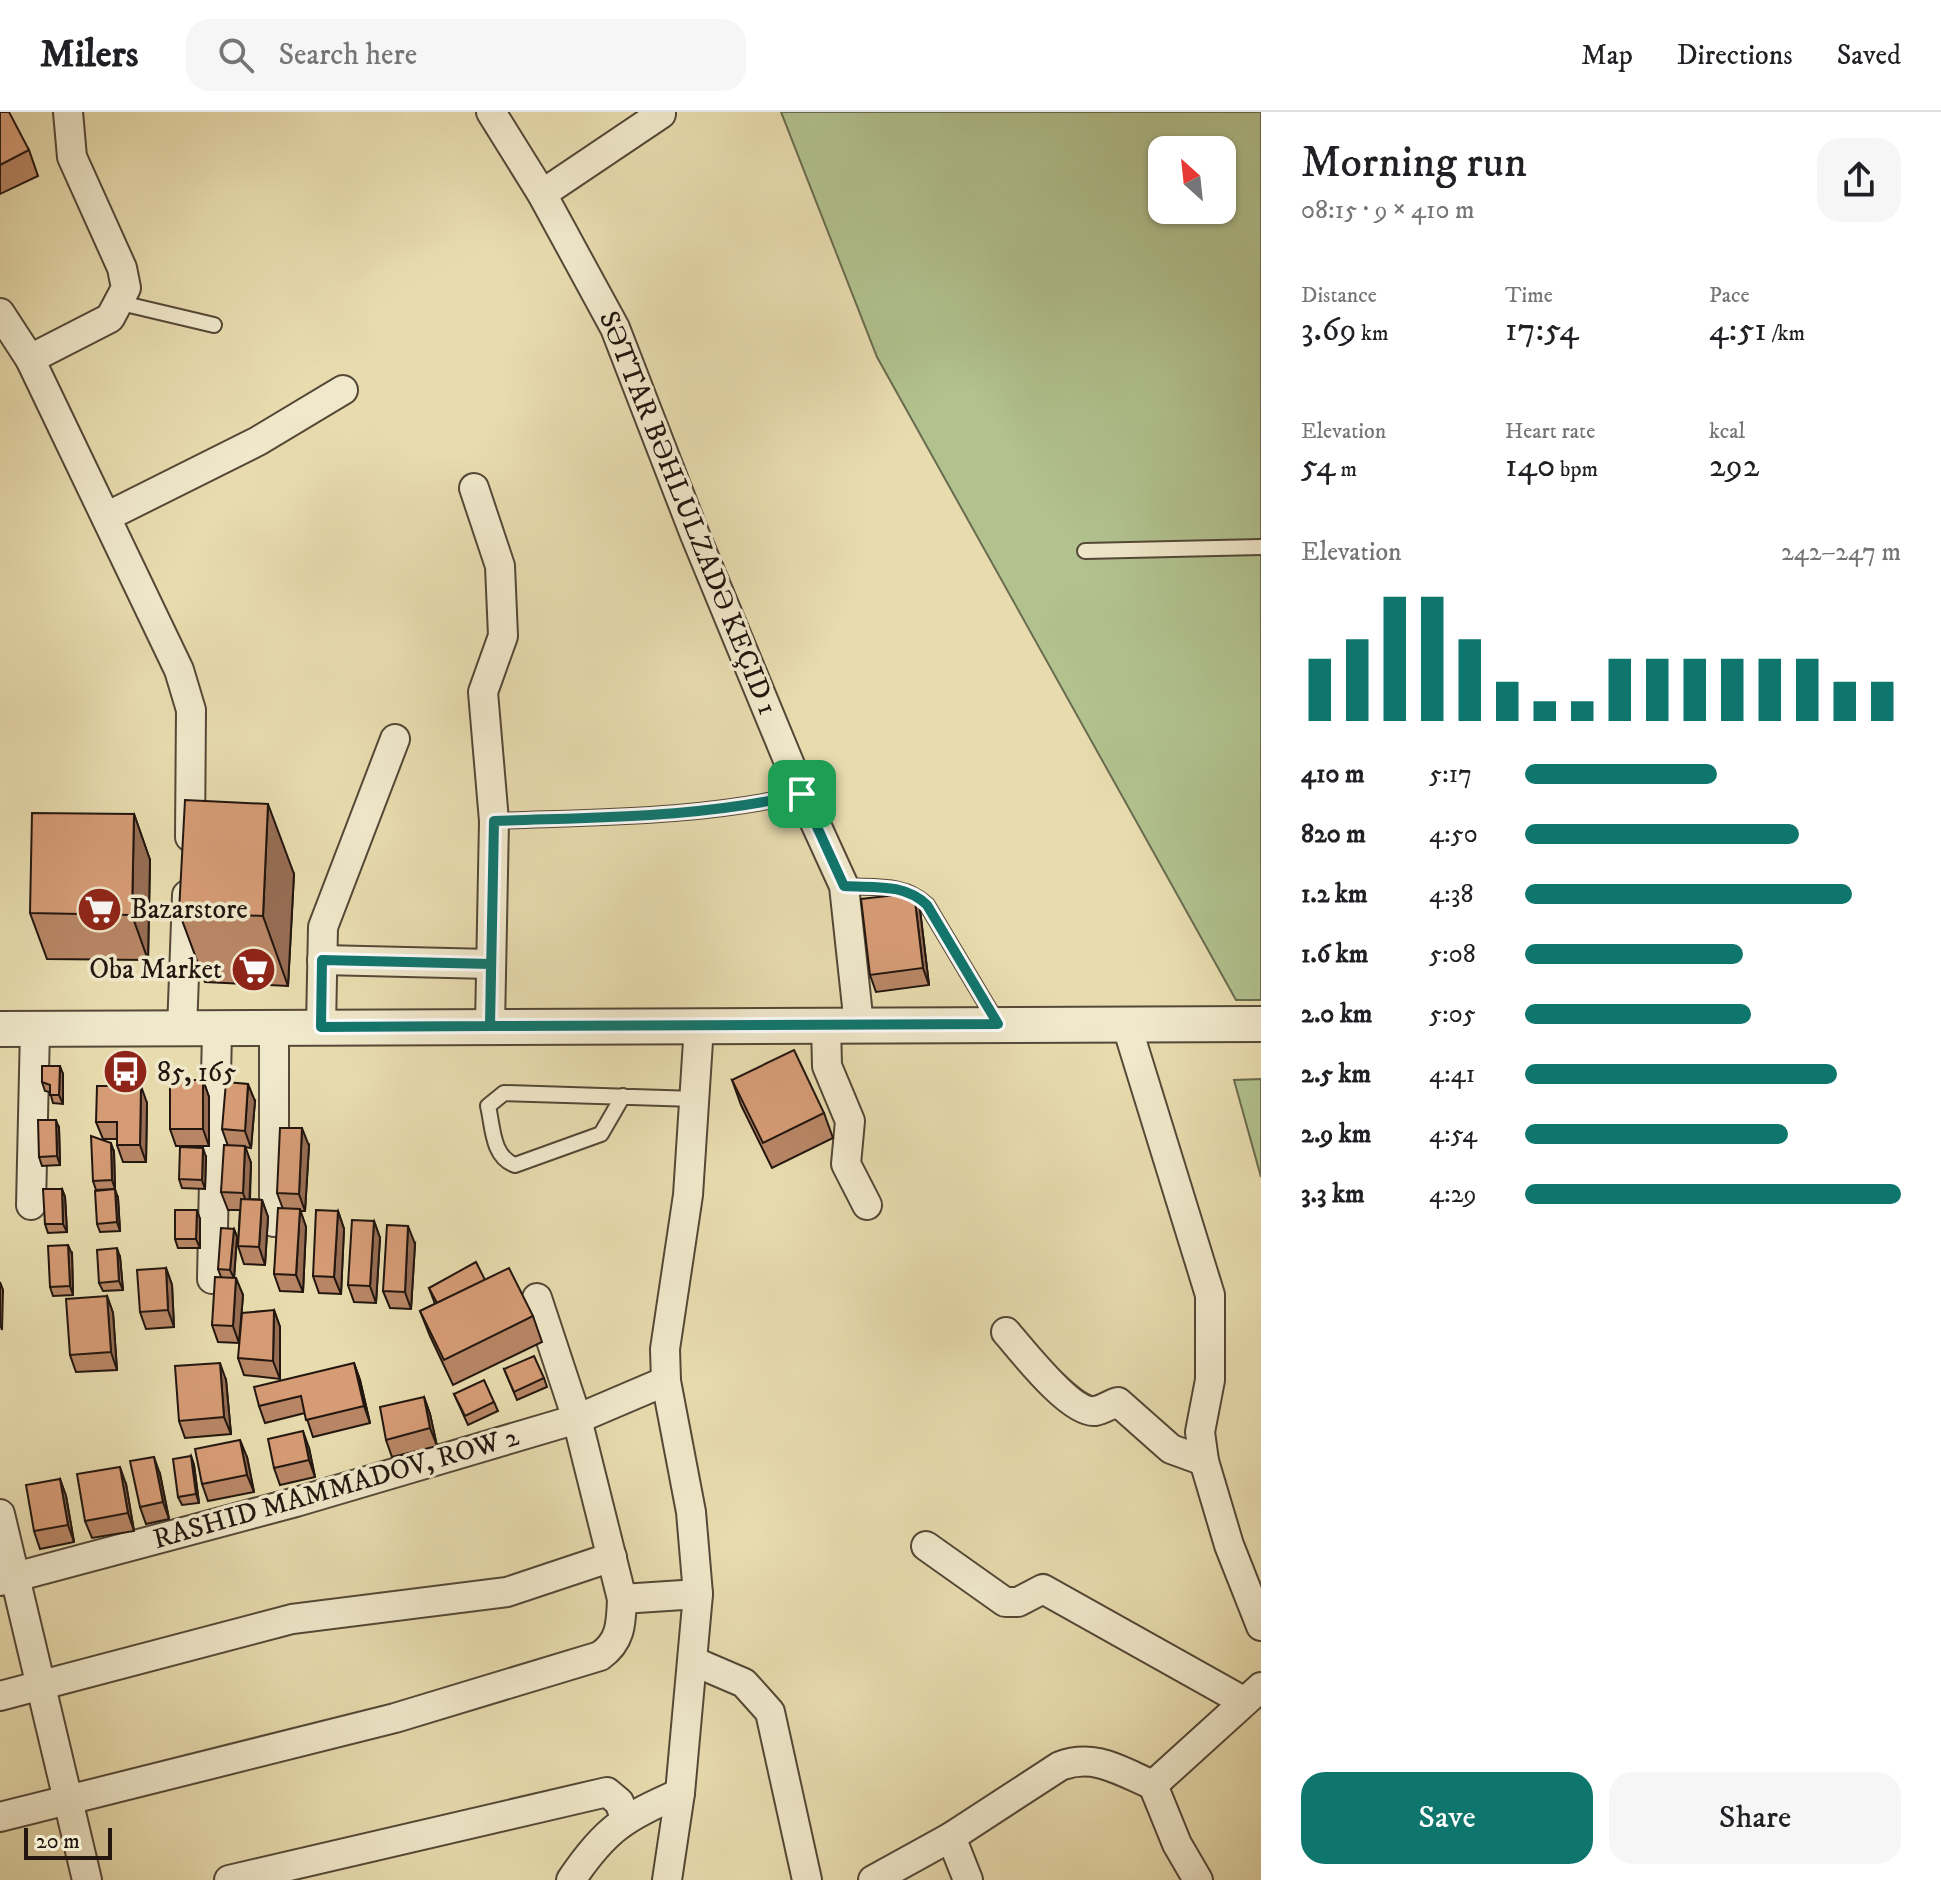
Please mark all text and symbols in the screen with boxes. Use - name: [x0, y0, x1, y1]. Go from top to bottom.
- search box: [186, 19, 746, 91]
- text: Milers: [40, 31, 138, 79]
- icon: search: [214, 33, 258, 77]
- text: Search here: [278, 37, 417, 74]
- text: Map: [1581, 38, 1633, 73]
- text: Directions: [1677, 38, 1793, 73]
- text: Saved: [1837, 38, 1901, 73]
- north arrow: [1148, 136, 1236, 224]
- map controls: [1148, 136, 1236, 224]
- text: Morning run: [1301, 136, 1527, 191]
- button: share: [1817, 138, 1901, 222]
- text: 08:15 · 9 × 410 m: [1301, 194, 1475, 227]
- text: Distance: [1301, 282, 1377, 309]
- text: Time: [1505, 282, 1553, 309]
- text: Pace: [1709, 282, 1750, 309]
- street label: SƏTTAR BƏHLULZADƏ KEÇID 1: [591, 306, 785, 720]
- text: 3.69: [1301, 309, 1356, 351]
- text: 17:54: [1505, 309, 1579, 351]
- text: 4:51: [1709, 309, 1767, 351]
- text: km: [1356, 320, 1389, 347]
- text: /km: [1767, 320, 1805, 347]
- text: Elevation: [1301, 418, 1386, 445]
- text: Heart rate: [1505, 418, 1595, 445]
- text: kcal: [1709, 418, 1745, 445]
- text: 54: [1301, 445, 1336, 487]
- text: 140: [1505, 445, 1555, 487]
- text: 292: [1709, 445, 1759, 487]
- text: m: [1336, 456, 1357, 483]
- text: bpm: [1555, 456, 1598, 483]
- text: Elevation: [1301, 536, 1402, 569]
- text: 242–247 m: [1781, 536, 1901, 569]
- text: 410 m: [1301, 758, 1365, 791]
- text: 5:17: [1429, 758, 1472, 791]
- pin: [768, 760, 836, 828]
- icon: arrive: [780, 772, 824, 816]
- text: 820 m: [1301, 818, 1366, 851]
- text: 4:50: [1429, 818, 1478, 851]
- text: 1.2 km: [1301, 878, 1367, 911]
- text: 4:38: [1429, 878, 1473, 911]
- supermarket icon: Bazarstore: [75, 885, 123, 933]
- place label: Bazarstore: [130, 892, 248, 927]
- text: 1.6 km: [1301, 938, 1368, 971]
- text: 5:08: [1429, 938, 1476, 971]
- supermarket icon: Oba Market: [229, 945, 277, 993]
- place label: Oba Market: [89, 952, 222, 987]
- text: 2.0 km: [1301, 998, 1372, 1031]
- text: 5:05: [1429, 998, 1476, 1031]
- bus stop icon: 85, 165: [102, 1048, 150, 1096]
- place label: 85, 165: [157, 1055, 236, 1090]
- text: 2.5 km: [1301, 1058, 1371, 1091]
- text: 4:41: [1429, 1058, 1475, 1091]
- text: 2.9 km: [1301, 1118, 1371, 1151]
- text: 4:54: [1429, 1118, 1477, 1151]
- text: 3.3 km: [1301, 1178, 1365, 1211]
- text: 4:29: [1429, 1178, 1477, 1211]
- street label: RASHID MAMMADOV, ROW 2: [149, 1419, 523, 1557]
- button: Save: [1301, 1772, 1593, 1864]
- button: Share: [1609, 1772, 1901, 1864]
- scale bar: [24, 1824, 112, 1860]
- text: 20 m: [36, 1828, 80, 1855]

